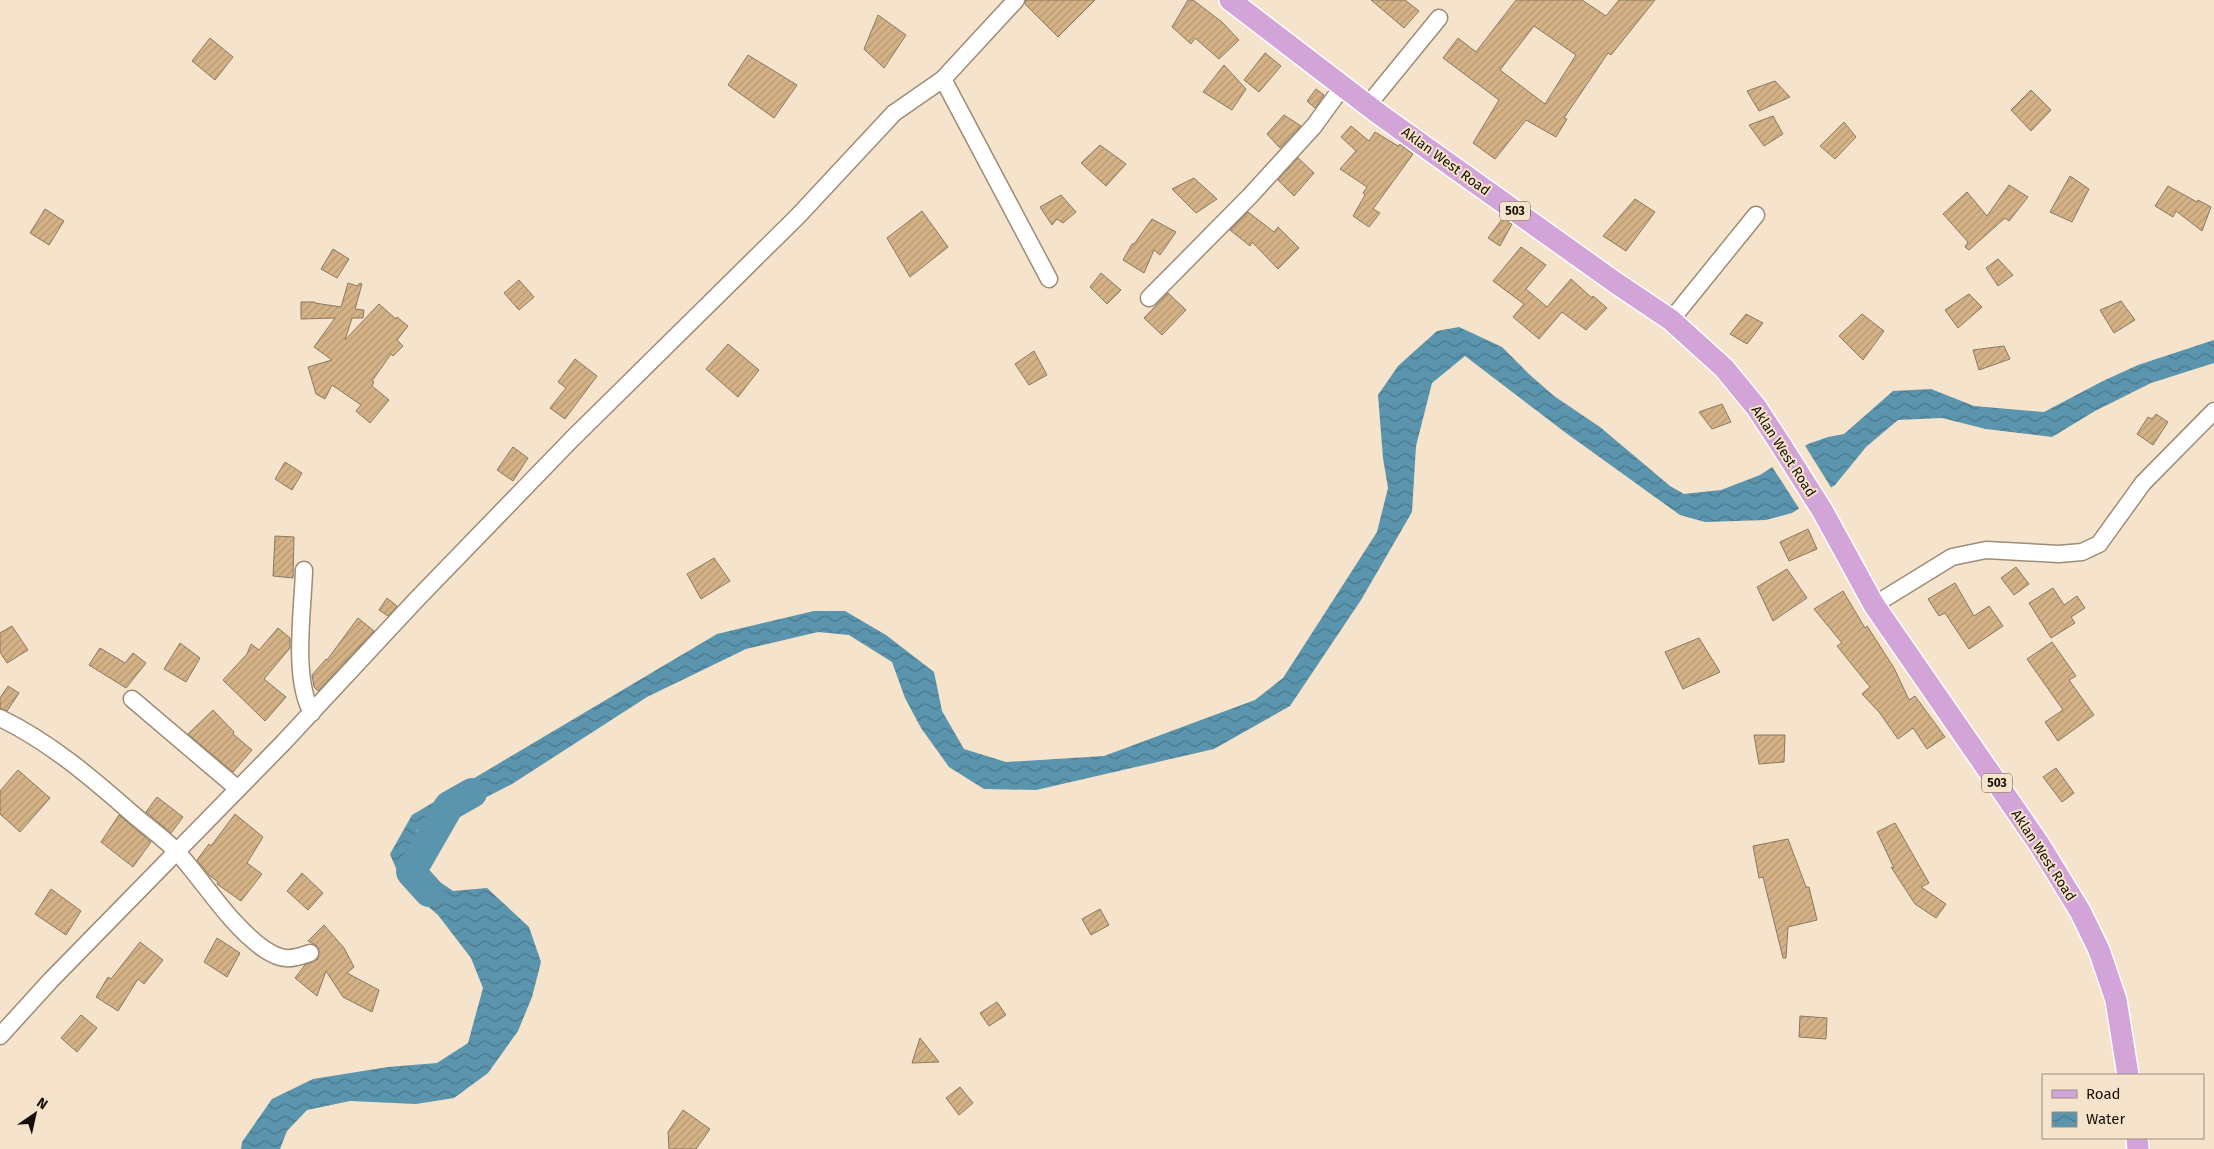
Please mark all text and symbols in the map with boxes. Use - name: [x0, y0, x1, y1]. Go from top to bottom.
- street label: Aklan West Road: [1398, 124, 1493, 199]
- road number: 503: [1500, 202, 1530, 220]
- street label: Aklan West Road: [1748, 402, 1819, 500]
- road number: 503: [1982, 774, 2012, 792]
- street label: Aklan West Road: [2008, 806, 2079, 904]
- legend: [2042, 1074, 2204, 1139]
- text: Road: [2086, 1085, 2121, 1103]
- north arrow: [10, 1089, 60, 1139]
- text: N: [33, 1094, 51, 1113]
- text: Water: [2086, 1110, 2125, 1128]

